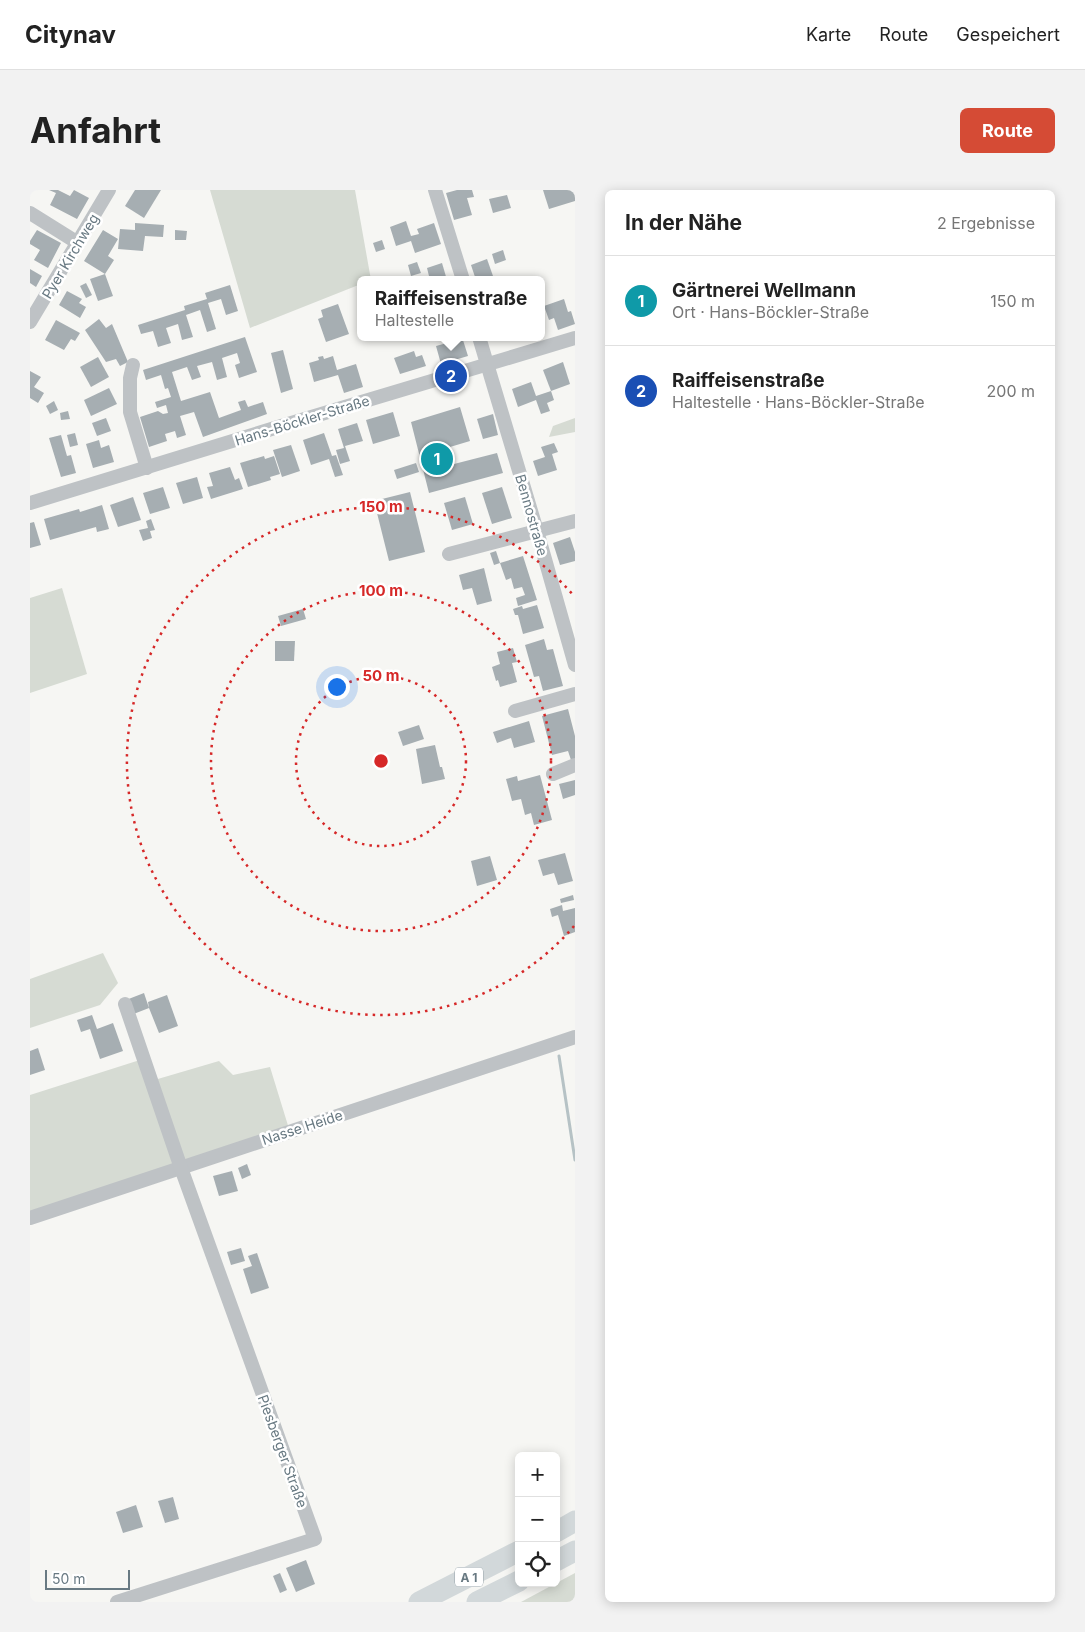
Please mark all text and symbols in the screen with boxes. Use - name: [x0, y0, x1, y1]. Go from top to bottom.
- text: Citynav: [25, 20, 116, 49]
- text: Karte: [806, 24, 851, 45]
- text: Route: [879, 24, 928, 45]
- text: Gespeichert: [956, 24, 1060, 45]
- button: Route: [960, 108, 1055, 153]
- text: Anfahrt: [30, 109, 161, 151]
- street label: Pyer Kirchweg: [38, 210, 102, 302]
- text: In der Nähe: [625, 210, 742, 235]
- text: 2 Ergebnisse: [937, 213, 1035, 233]
- popup: [357, 276, 545, 341]
- text: Gärtnerei Wellmann: [672, 279, 856, 302]
- text: Raiffeisenstraße: [375, 287, 527, 310]
- text: 1: [638, 291, 644, 311]
- text: 150 m: [990, 291, 1035, 311]
- text: Ort · Hans-Böckler-Straße: [672, 302, 869, 322]
- text: Haltestelle: [375, 310, 454, 330]
- pin: 2: [435, 357, 467, 395]
- text: Raiffeisenstraße: [672, 369, 825, 392]
- text: 2: [636, 381, 646, 401]
- text: 200 m: [987, 381, 1035, 401]
- street label: Hans-Böckler-Straße: [233, 391, 371, 449]
- text: Haltestelle · Hans-Böckler-Straße: [672, 392, 925, 412]
- pin: 1: [421, 440, 453, 478]
- street label: Bennostraße: [512, 472, 552, 558]
- text: 150 m: [359, 497, 403, 516]
- text: 100 m: [359, 581, 403, 600]
- text: 50 m: [363, 666, 399, 685]
- your location: [324, 674, 350, 700]
- centre of rings: [372, 752, 390, 770]
- street label: Nasse Heide: [259, 1106, 345, 1148]
- street label: Piesberger Straße: [255, 1392, 311, 1510]
- map controls: [515, 1452, 560, 1587]
- button: +: [515, 1452, 560, 1497]
- button: −: [515, 1497, 560, 1542]
- button: locate: [515, 1542, 560, 1587]
- scale bar: [45, 1567, 130, 1590]
- road number: A 1: [455, 1568, 483, 1586]
- text: 50 m: [52, 1570, 86, 1587]

